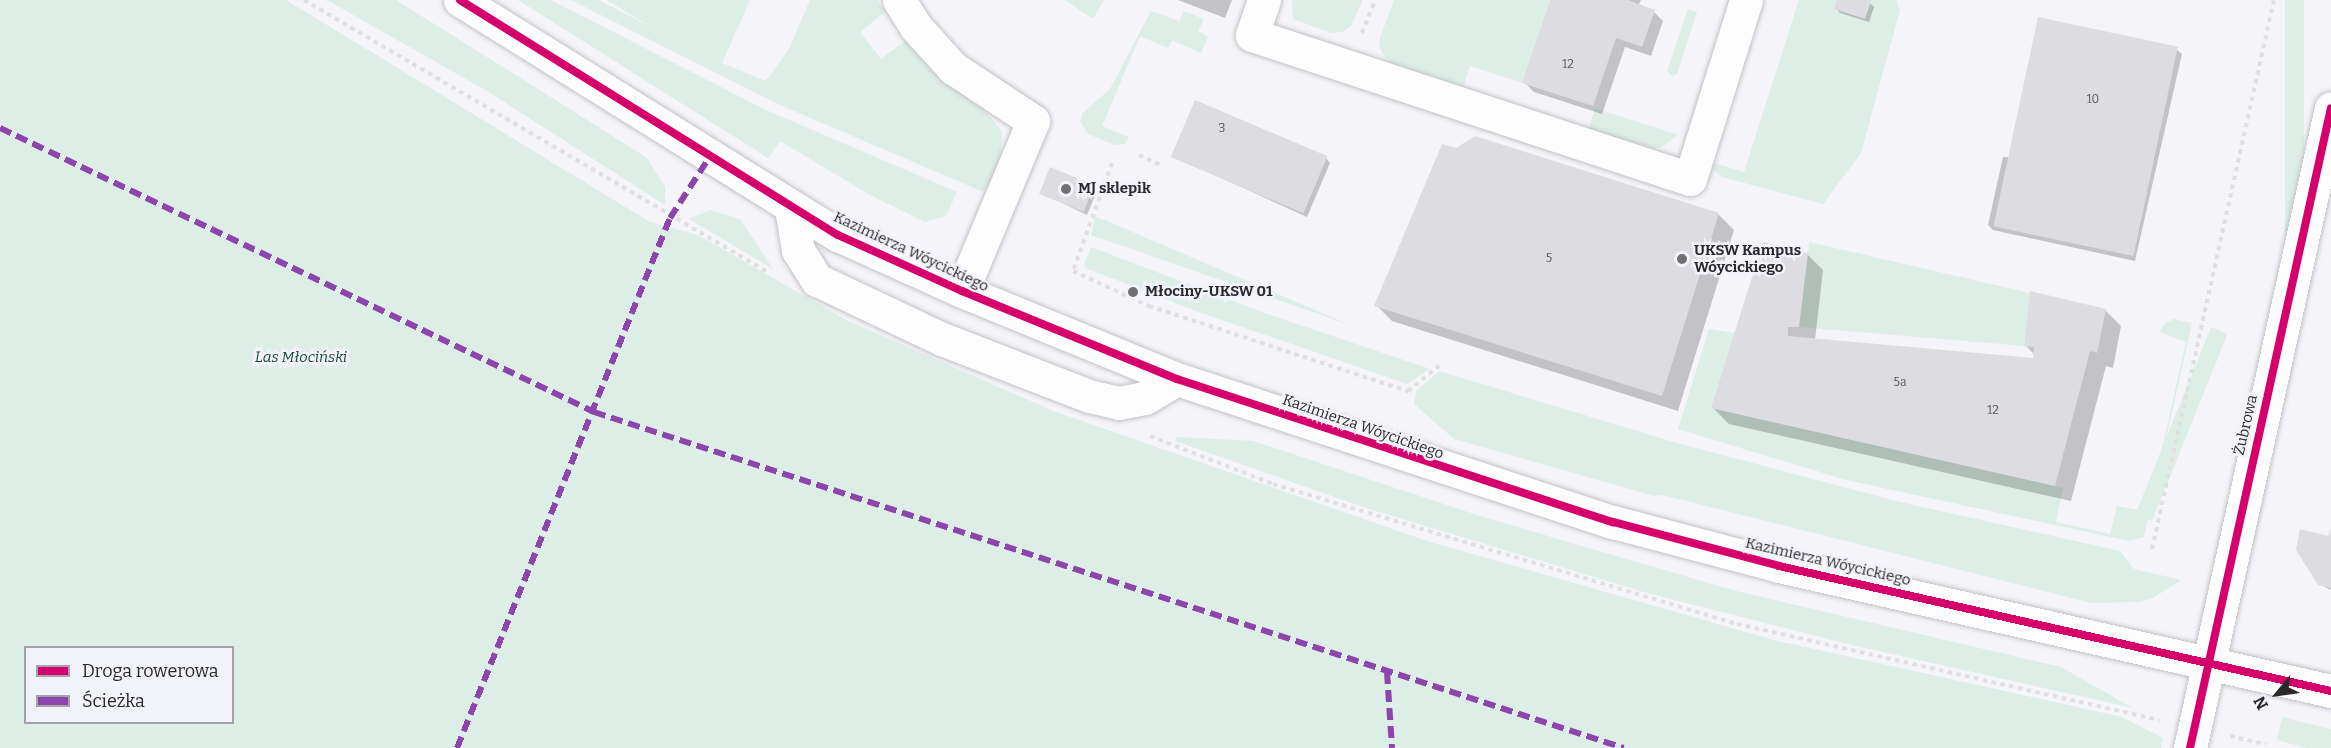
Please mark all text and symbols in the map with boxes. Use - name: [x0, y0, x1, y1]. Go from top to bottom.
- house number: 12: [1562, 58, 1574, 72]
- house number: 10: [2087, 93, 2099, 107]
- house number: 3: [1219, 122, 1225, 136]
- place label: MJ sklepik: [1078, 180, 1151, 198]
- marker: MJ sklepik: [1059, 182, 1073, 196]
- street label: Kazimierza Wóycickiego: [831, 208, 991, 296]
- place label: UKSW Kampus Wóycickiego: [1694, 241, 1801, 276]
- house number: 5: [1546, 252, 1552, 266]
- marker: UKSW Kampus Wóycickiego: [1675, 252, 1689, 266]
- place label: Młociny-UKSW 01: [1145, 283, 1272, 301]
- marker: Młociny-UKSW 01: [1126, 285, 1140, 299]
- park label: Las Młociński: [255, 349, 347, 367]
- house number: 5a: [1894, 376, 1906, 390]
- street label: Kazimierza Wóycickiego: [1280, 391, 1446, 463]
- street label: Żubrowa: [2230, 393, 2262, 457]
- house number: 12: [1987, 404, 1999, 418]
- street label: Kazimierza Wóycickiego: [1744, 534, 1912, 590]
- legend: [24, 646, 234, 724]
- text: Droga rowerowa: [82, 660, 219, 682]
- north arrow: [2247, 664, 2307, 724]
- text: Ścieżka: [82, 690, 145, 712]
- text: N: [2250, 693, 2272, 713]

